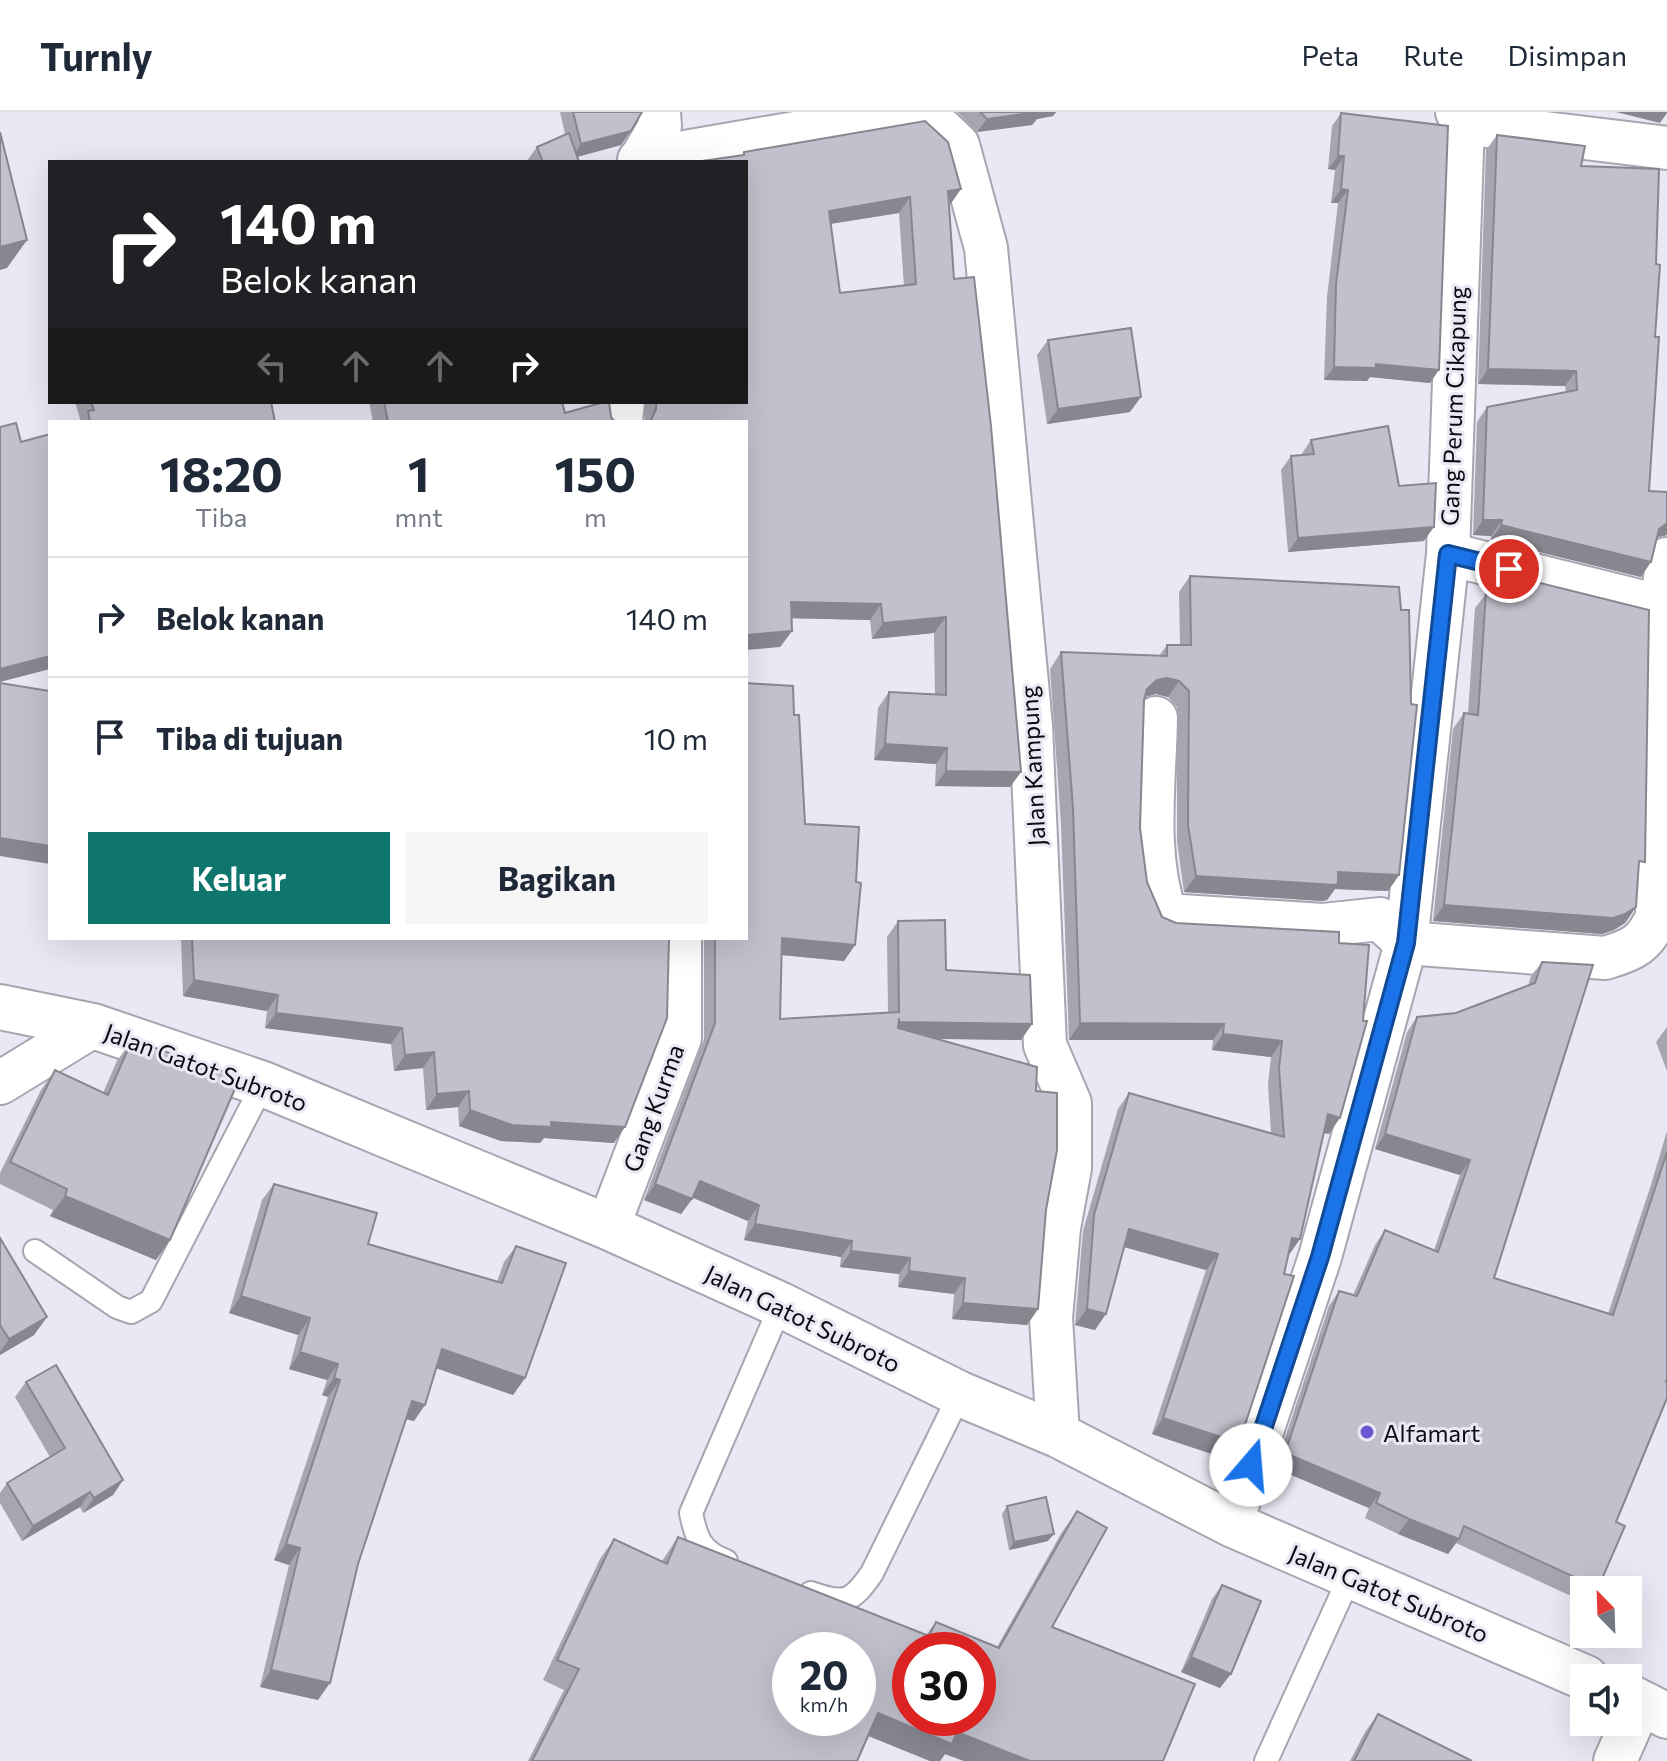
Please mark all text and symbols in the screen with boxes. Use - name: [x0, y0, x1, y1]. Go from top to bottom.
- text: Turnly: [40, 32, 153, 79]
- text: Peta: [1301, 38, 1359, 72]
- text: Rute: [1403, 38, 1464, 72]
- text: Disimpan: [1508, 38, 1627, 72]
- text: 140 m: [220, 187, 376, 256]
- icon: right: [88, 192, 192, 296]
- text: Belok kanan: [220, 256, 418, 300]
- street label: Gang Perum Cikapung: [1434, 286, 1472, 526]
- icon: left: [250, 344, 294, 388]
- icon: ahead: [334, 344, 378, 388]
- icon: ahead: [418, 344, 462, 388]
- icon: right: [502, 344, 546, 388]
- text: 18:20: [160, 443, 283, 502]
- text: 1: [408, 443, 430, 502]
- text: 150: [555, 443, 636, 502]
- text: Tiba: [195, 501, 247, 532]
- text: mnt: [395, 501, 443, 532]
- text: m: [584, 501, 607, 532]
- pin: [1475, 535, 1543, 603]
- icon: arrive: [1487, 547, 1531, 591]
- icon: right: [88, 595, 132, 639]
- text: Belok kanan: [156, 599, 324, 636]
- text: 140 m: [626, 599, 708, 636]
- street label: Jalan Kampung: [1013, 685, 1051, 847]
- icon: arrive: [88, 715, 132, 759]
- text: Tiba di tujuan: [156, 719, 343, 756]
- text: 10 m: [644, 719, 708, 756]
- button: Keluar: [88, 832, 390, 924]
- button: Bagikan: [406, 832, 708, 924]
- street label: Jalan Gatot Subroto: [101, 1017, 311, 1117]
- street label: Gang Kurma: [616, 1040, 690, 1176]
- street label: Jalan Gatot Subroto: [700, 1258, 906, 1378]
- place label: Alfamart: [1383, 1418, 1481, 1447]
- position arrow: [1209, 1423, 1293, 1507]
- marker: Alfamart: [1358, 1423, 1376, 1441]
- street label: Jalan Gatot Subroto: [1285, 1538, 1493, 1648]
- north arrow: [1570, 1576, 1642, 1648]
- map controls: [1570, 1576, 1642, 1736]
- speed limit sign: 30: [892, 1632, 996, 1736]
- text: 20: [799, 1649, 849, 1698]
- button: sound: [1570, 1664, 1642, 1736]
- text: km/h: [800, 1692, 848, 1716]

